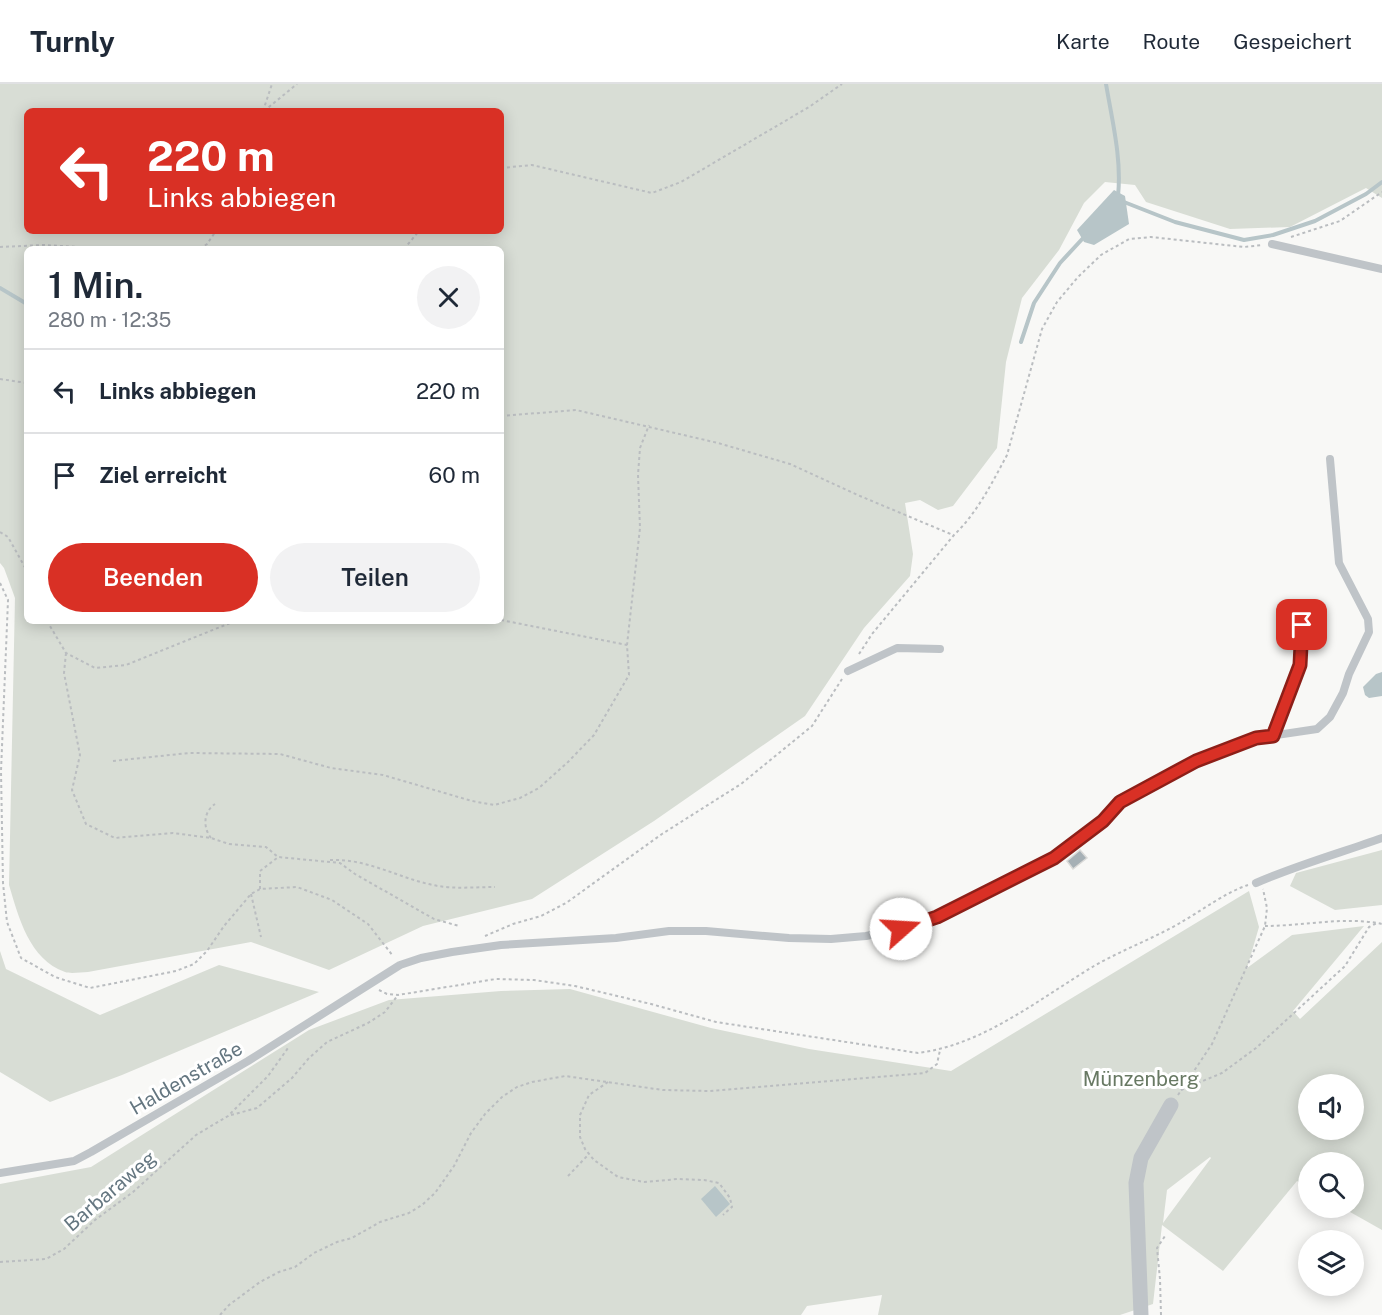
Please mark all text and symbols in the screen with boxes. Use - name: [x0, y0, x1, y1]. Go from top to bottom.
- text: Turnly: [30, 25, 115, 58]
- text: Karte: [1056, 29, 1110, 54]
- text: Route: [1143, 29, 1200, 54]
- text: Gespeichert: [1233, 29, 1352, 54]
- text: 220 m: [147, 131, 275, 180]
- icon: left: [48, 132, 126, 210]
- text: Links abbiegen: [147, 181, 336, 213]
- text: 1 Min.: [48, 264, 144, 306]
- button: close: [417, 266, 480, 329]
- text: 280 m · 12:35: [48, 308, 171, 332]
- icon: left: [48, 375, 81, 408]
- text: Links abbiegen: [99, 378, 256, 404]
- text: 220 m: [416, 378, 480, 404]
- icon: arrive: [48, 459, 81, 492]
- text: Ziel erreicht: [99, 462, 227, 488]
- text: 60 m: [429, 462, 480, 488]
- button: Beenden: [48, 543, 258, 612]
- button: Teilen: [270, 543, 480, 612]
- pin: [1276, 599, 1327, 650]
- icon: arrive: [1285, 608, 1318, 641]
- position arrow: [869, 897, 933, 961]
- street label: Haldenstraße: [125, 1036, 247, 1120]
- park label: Münzenberg: [1083, 1067, 1199, 1091]
- map controls: [1298, 1074, 1364, 1296]
- button: sound: [1298, 1074, 1364, 1140]
- street label: Barbaraweg: [59, 1146, 161, 1236]
- button: search: [1298, 1152, 1364, 1218]
- button: layers: [1298, 1230, 1364, 1296]

